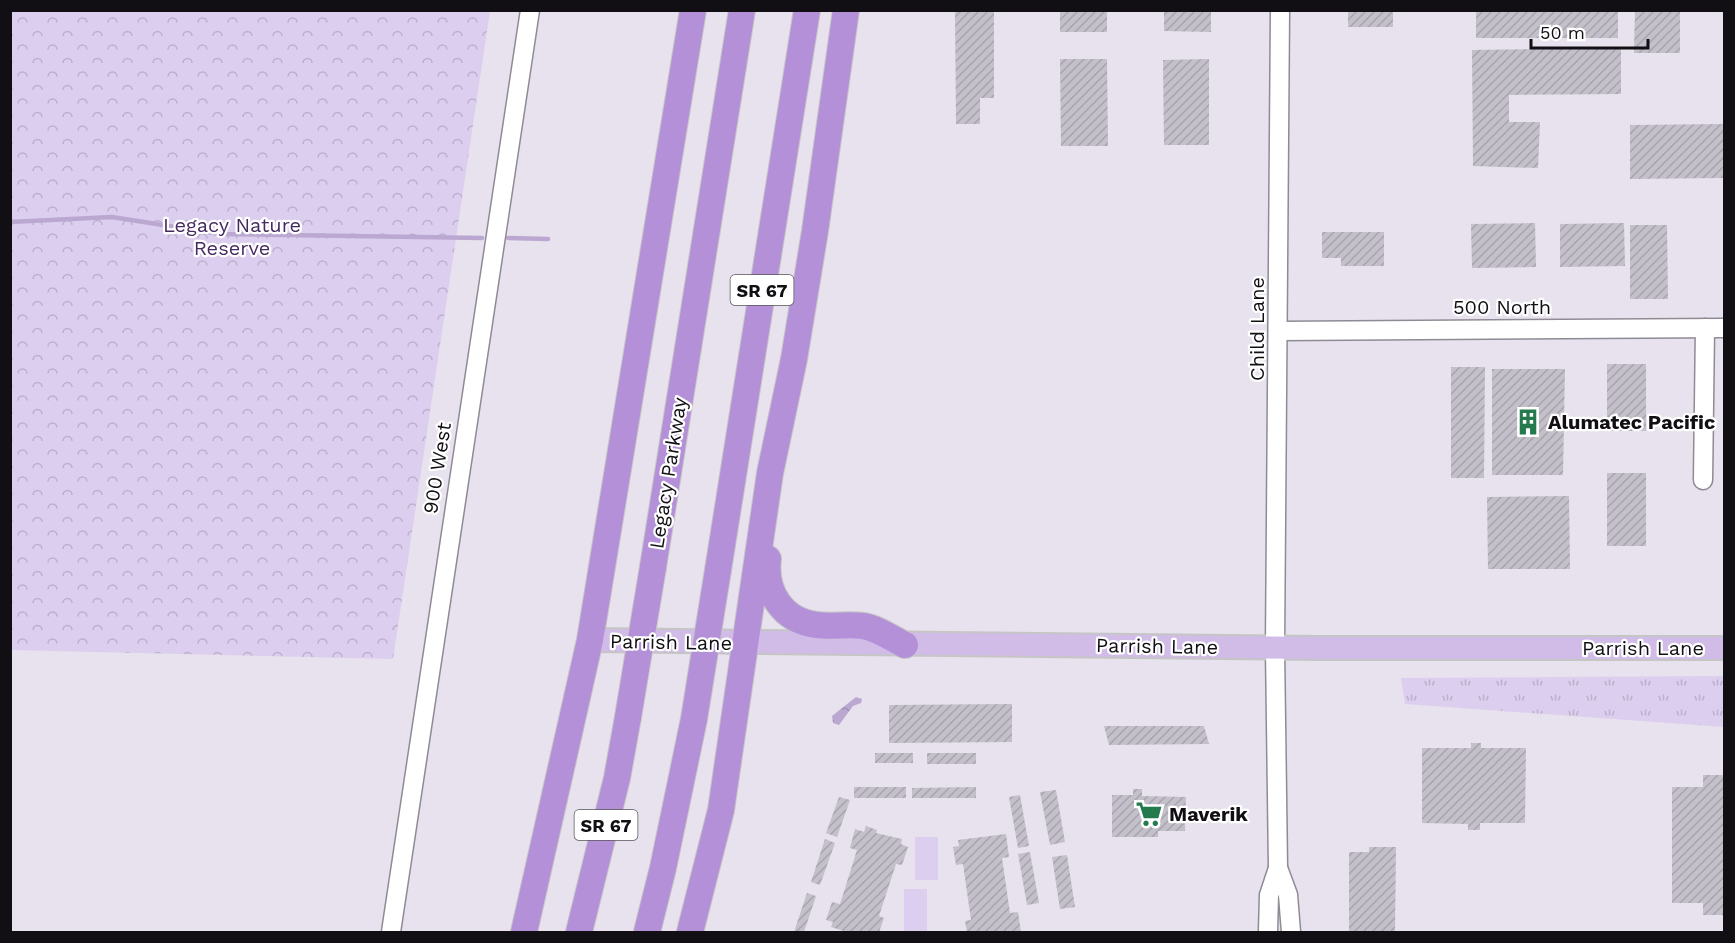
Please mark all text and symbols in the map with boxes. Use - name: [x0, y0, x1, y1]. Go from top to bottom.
- scale bar: [1531, 12, 1648, 50]
- text: 50 m: [1540, 22, 1585, 43]
- park label: Legacy Nature Reserve: [163, 213, 301, 260]
- road number: SR 67: [730, 275, 794, 305]
- street label: Child Lane: [1245, 277, 1269, 381]
- street label: 500 North: [1453, 295, 1551, 319]
- street label: Legacy Parkway: [644, 395, 692, 551]
- building icon: Alumatec Pacific: [1513, 407, 1543, 437]
- place label: Alumatec Pacific: [1548, 410, 1715, 434]
- street label: 900 West: [418, 420, 456, 516]
- street label: Parrish Lane: [610, 629, 732, 655]
- street label: Parrish Lane: [1096, 633, 1218, 659]
- street label: Parrish Lane: [1582, 636, 1704, 660]
- supermarket icon: Maverik: [1134, 799, 1164, 829]
- place label: Maverik: [1169, 802, 1248, 826]
- road number: SR 67: [574, 810, 638, 840]

